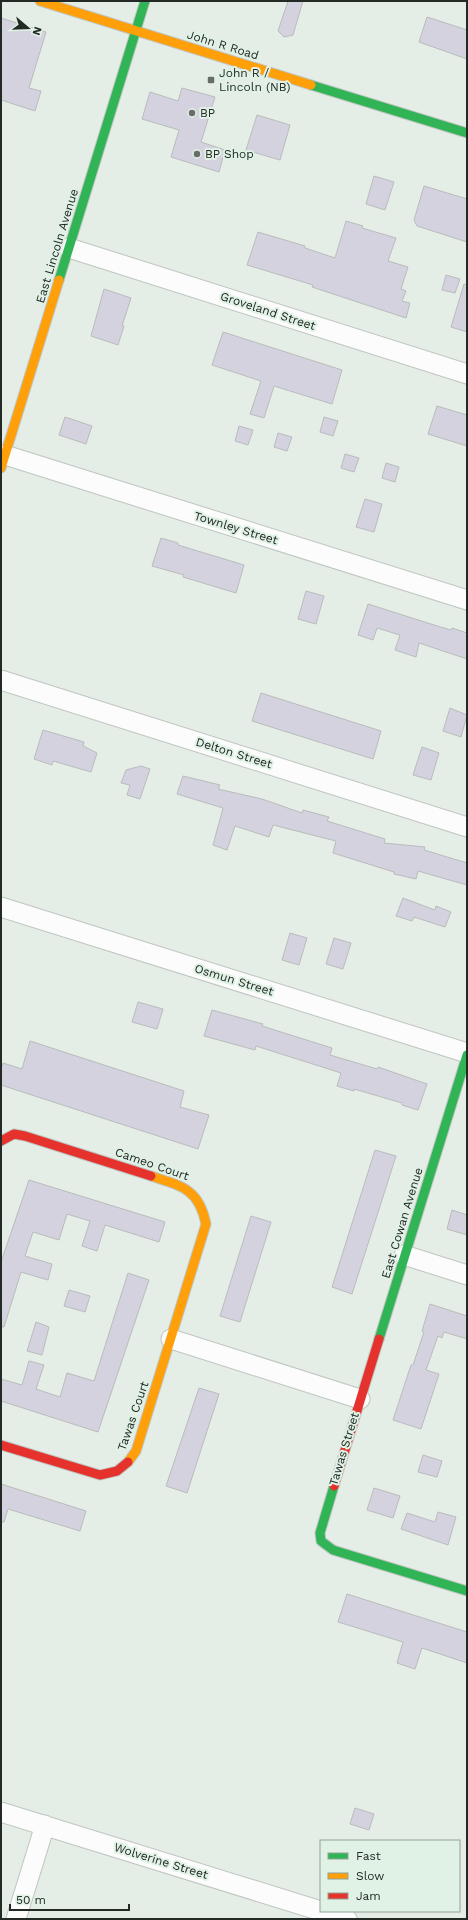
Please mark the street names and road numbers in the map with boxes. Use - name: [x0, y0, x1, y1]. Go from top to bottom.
- street label: John R Road: [185, 27, 261, 63]
- street label: East Lincoln Avenue: [33, 187, 81, 305]
- street label: Groveland Street: [219, 289, 317, 333]
- street label: Townley Street: [192, 509, 280, 547]
- street label: Delton Street: [194, 735, 274, 771]
- street label: Osmun Street: [193, 961, 275, 999]
- street label: Cameo Court: [113, 1145, 191, 1183]
- street label: East Cowan Avenue: [378, 1166, 426, 1280]
- street label: Tawas Court: [115, 1380, 151, 1452]
- street label: Tawas Street: [326, 1411, 362, 1487]
- street label: Wolverine Street: [112, 1840, 210, 1882]

